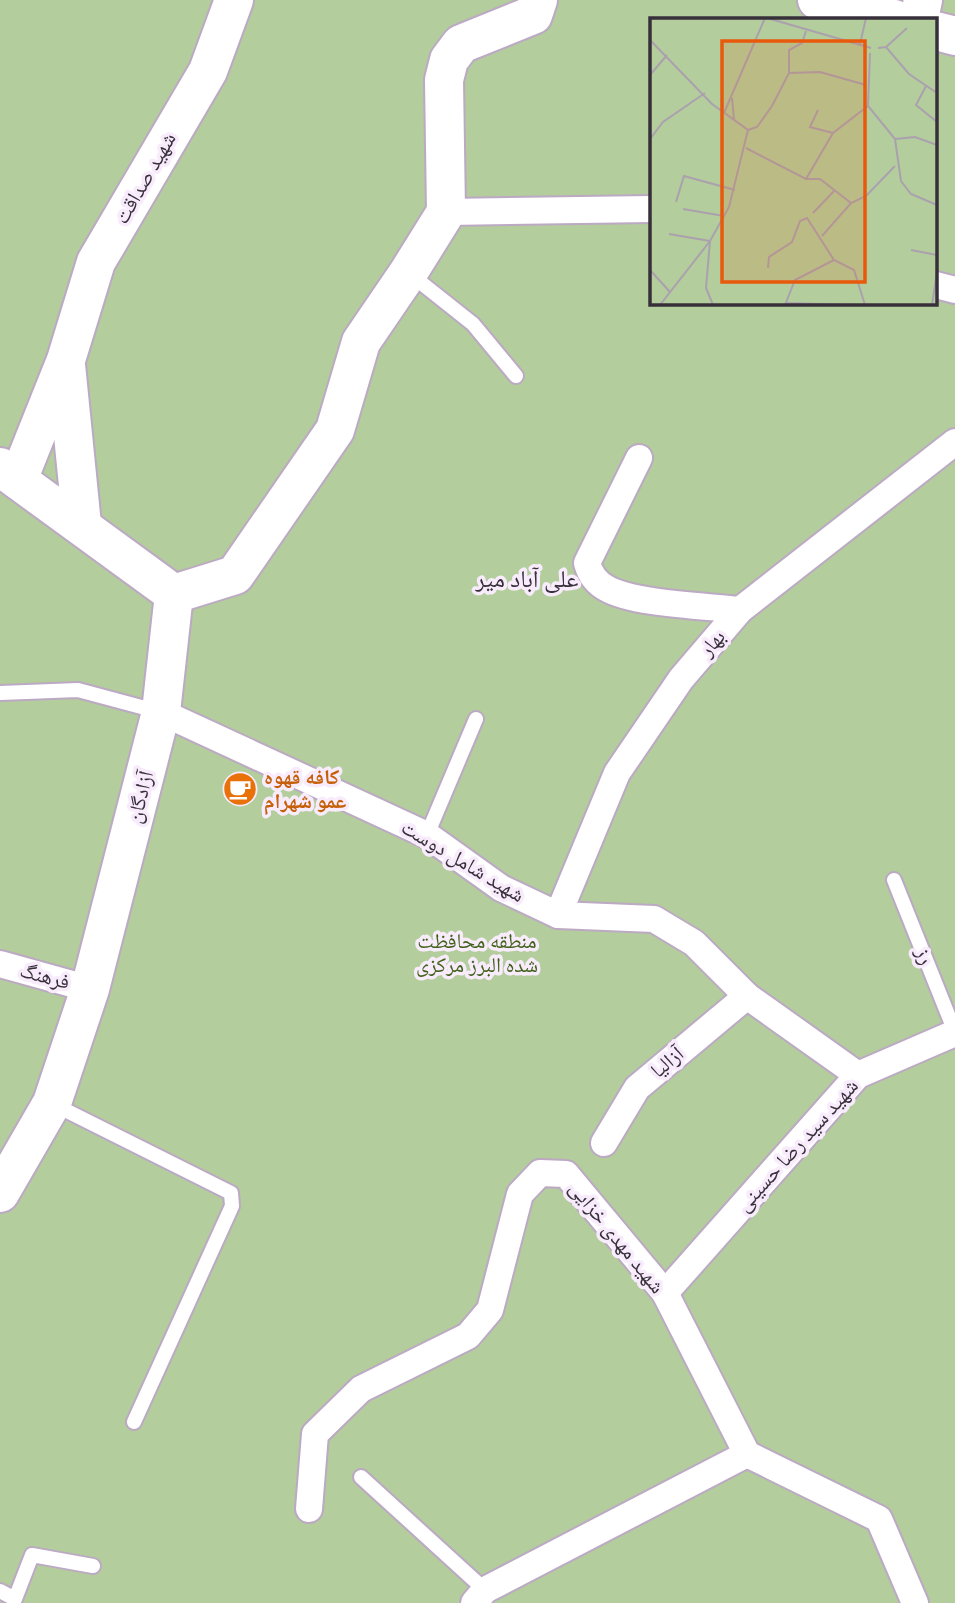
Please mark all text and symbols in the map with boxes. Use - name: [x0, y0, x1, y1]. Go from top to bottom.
- inset map: [650, 18, 937, 304]
- street label: شهید صداقت: [108, 128, 181, 228]
- district label: علی آباد میر: [475, 564, 578, 593]
- street label: بهار: [693, 624, 730, 662]
- place label: کافه قهوه عمو شهرام: [264, 764, 346, 815]
- street label: آزادگان: [121, 767, 158, 826]
- cafe icon: کافه قهوه عمو شهرام: [221, 770, 259, 808]
- street label: شهید شامل دوست: [397, 814, 529, 908]
- park label: منطقه محافظت شده البرز مرکزی: [416, 928, 538, 977]
- street label: رز: [910, 943, 940, 968]
- street label: فرهنگ: [18, 957, 73, 994]
- street label: آزالیا: [645, 1040, 689, 1083]
- street label: شهید سید رضا حسینی: [730, 1073, 864, 1217]
- street label: شهید مهدی خزایی: [564, 1175, 670, 1299]

